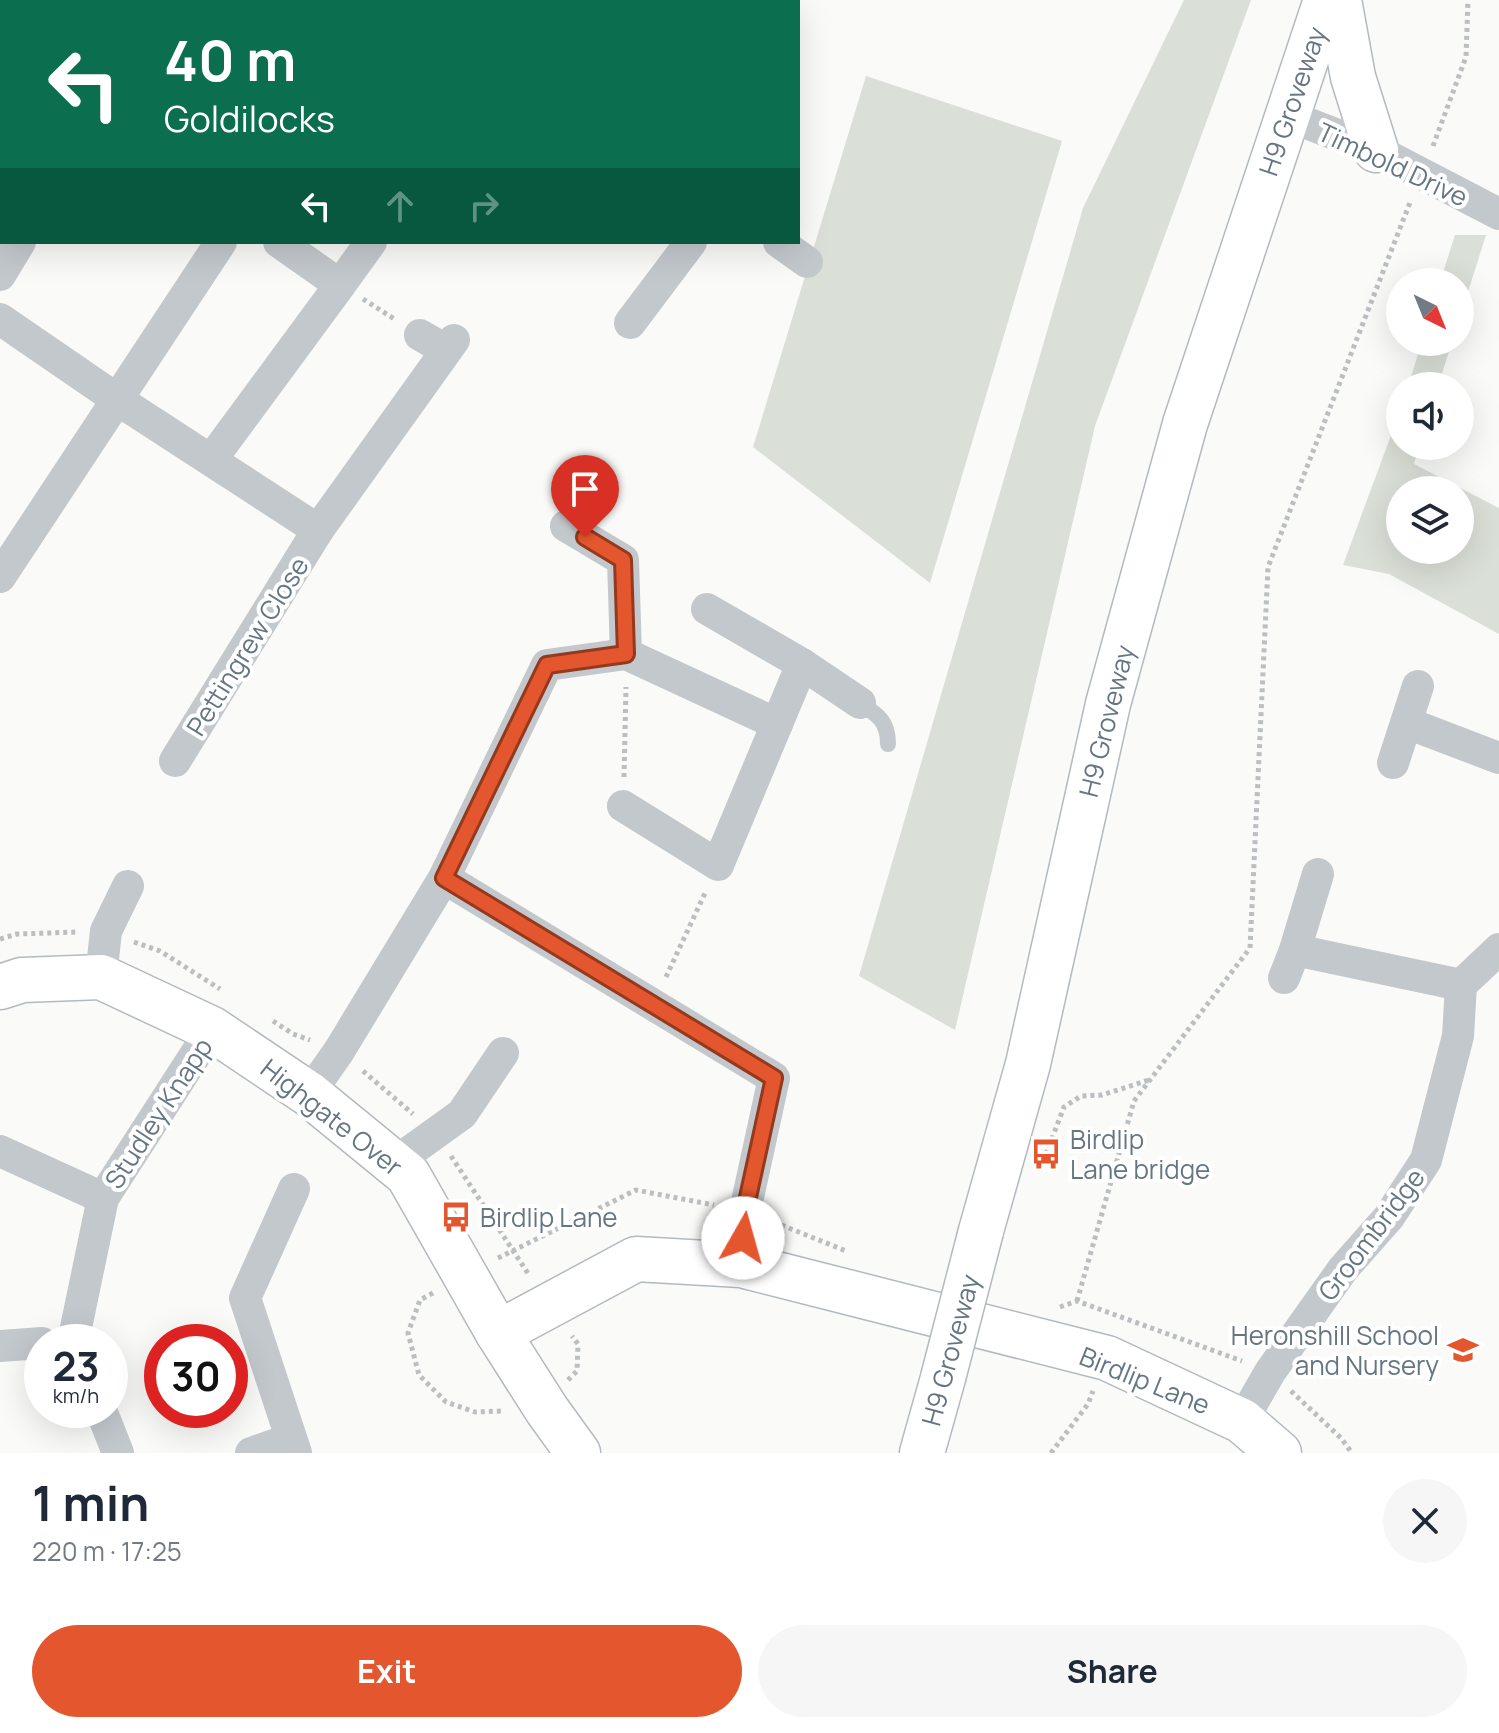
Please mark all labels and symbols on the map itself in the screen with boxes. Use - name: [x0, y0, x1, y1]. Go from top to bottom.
- street label: H9 Groveway: [1250, 21, 1334, 180]
- street label: Timbold Drive: [1312, 113, 1474, 215]
- north arrow: [1386, 268, 1474, 356]
- pin: [551, 455, 619, 537]
- street label: Pettingrew Close: [177, 550, 317, 742]
- street label: H9 Groveway: [1070, 641, 1142, 801]
- street label: Studley Knapp: [96, 1031, 220, 1195]
- street label: Highgate Over: [254, 1050, 410, 1184]
- place label: Birdlip Lane bridge: [1070, 1121, 1210, 1187]
- bus stop icon: Birdlip Lane bridge: [1029, 1137, 1063, 1171]
- street label: Groombridge: [1309, 1160, 1433, 1308]
- position arrow: [701, 1196, 785, 1280]
- place label: Birdlip Lane: [480, 1199, 618, 1235]
- bus stop icon: Birdlip Lane: [439, 1200, 473, 1234]
- street label: H9 Groveway: [913, 1270, 988, 1430]
- place label: Heronshill School and Nursery: [1231, 1317, 1439, 1383]
- speed limit sign: 30: [144, 1324, 248, 1428]
- school or university icon: Heronshill School and Nursery: [1446, 1333, 1480, 1367]
- street label: Birdlip Lane: [1074, 1338, 1216, 1422]

